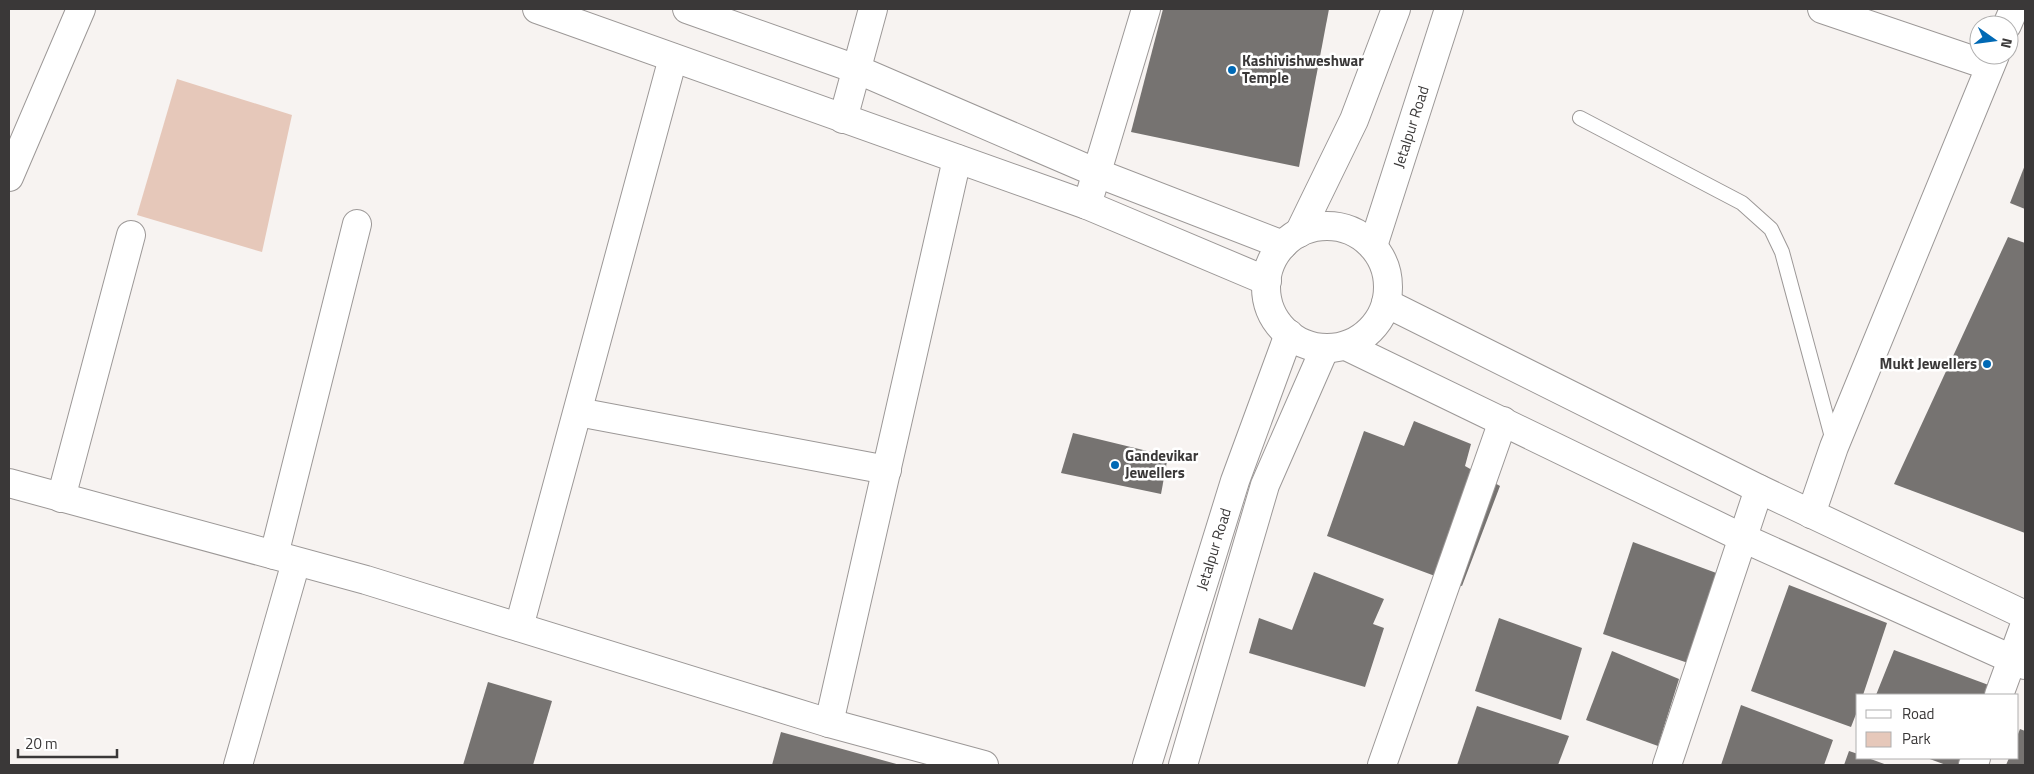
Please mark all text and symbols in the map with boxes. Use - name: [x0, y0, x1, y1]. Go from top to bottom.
- north arrow: [1969, 15, 2019, 65]
- text: N: [1996, 36, 2018, 51]
- place label: Kashivishweshwar Temple: [1242, 49, 1364, 89]
- marker: Kashivishweshwar Temple: [1226, 64, 1238, 76]
- street label: Jetalpur Road: [1387, 83, 1435, 171]
- place label: Mukt Jewellers: [1880, 352, 1977, 375]
- marker: Mukt Jewellers: [1981, 358, 1993, 370]
- place label: Gandevikar Jewellers: [1125, 444, 1199, 484]
- marker: Gandevikar Jewellers: [1109, 459, 1121, 471]
- street label: Jetalpur Road: [1190, 505, 1237, 593]
- legend: [1856, 694, 2019, 759]
- text: Road: [1902, 702, 1934, 725]
- scale bar: [18, 726, 116, 758]
- text: Park: [1902, 727, 1931, 750]
- text: 20 m: [25, 732, 58, 755]

